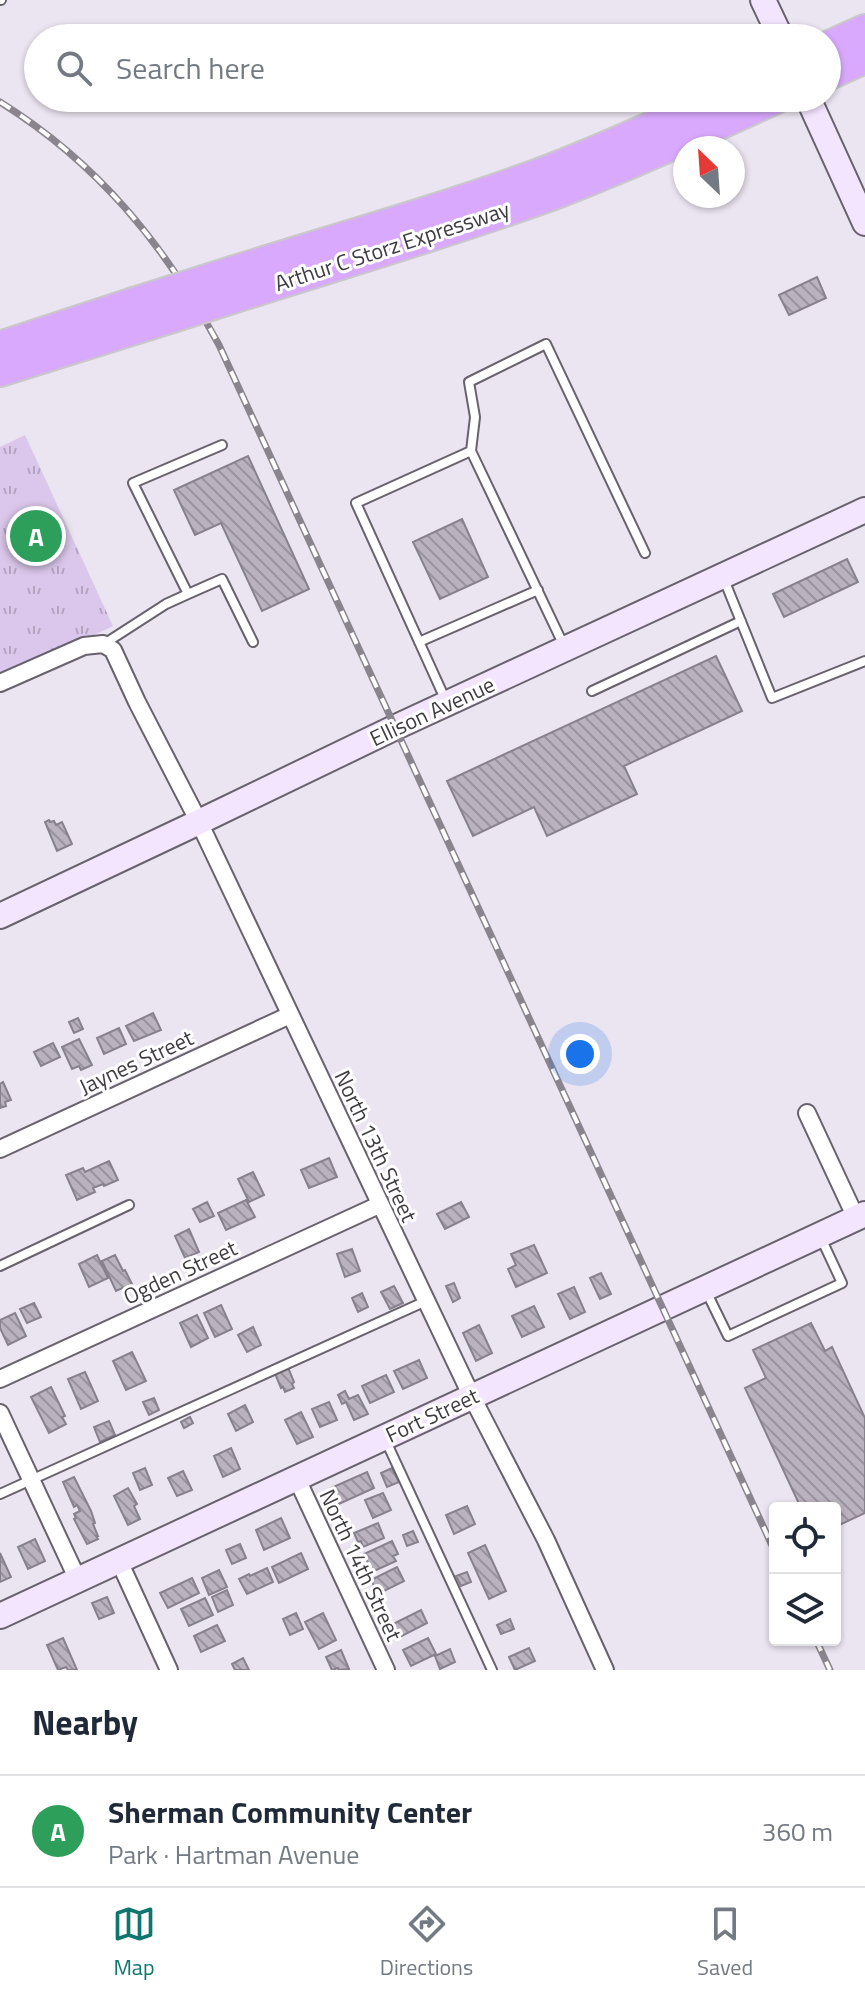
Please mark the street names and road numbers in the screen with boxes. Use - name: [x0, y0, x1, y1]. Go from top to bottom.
- street label: Arthur C Storz Expressway: [270, 192, 514, 300]
- street label: Ellison Avenue: [364, 667, 500, 755]
- street label: Jaynes Street: [73, 1021, 199, 1103]
- street label: North 13th Street: [326, 1064, 426, 1228]
- street label: Ogden Street: [118, 1231, 243, 1313]
- street label: Fort Street: [380, 1378, 485, 1451]
- street label: North 14th Street: [311, 1483, 411, 1647]

